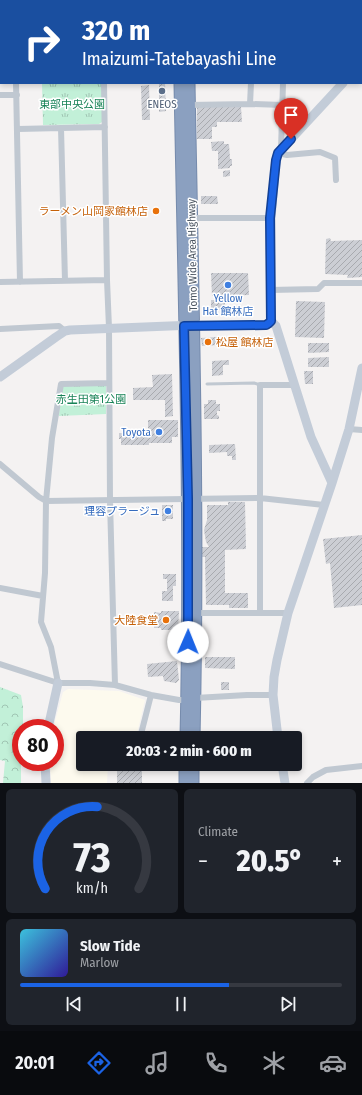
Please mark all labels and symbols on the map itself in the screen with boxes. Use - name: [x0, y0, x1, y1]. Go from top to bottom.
- marker: ENEOS: [157, 86, 167, 96]
- park label: 東部中央公園: [39, 98, 105, 111]
- place label: ENEOS: [147, 98, 177, 111]
- pin: [274, 98, 308, 139]
- street label: Tomo Wide Area Highway: [185, 199, 200, 311]
- place label: ラーメン山岡家館林店: [38, 205, 148, 218]
- marker: ラーメン山岡家館林店: [151, 206, 161, 216]
- marker: Yellow Hat 館林店: [223, 280, 233, 290]
- place label: Yellow Hat 館林店: [202, 292, 254, 318]
- place label: 松屋 館林店: [216, 336, 274, 349]
- marker: 松屋 館林店: [203, 337, 213, 347]
- park label: 赤生田第1公園: [56, 393, 126, 406]
- place label: Toyota: [121, 426, 151, 439]
- marker: Toyota: [154, 427, 164, 437]
- place label: 理容プラージュ: [84, 505, 160, 518]
- marker: 理容プラージュ: [163, 506, 173, 516]
- place label: 大陸食堂: [114, 614, 158, 627]
- marker: 大陸食堂: [161, 615, 171, 625]
- position arrow: [167, 621, 209, 663]
- speed limit sign: 80: [12, 719, 64, 771]

